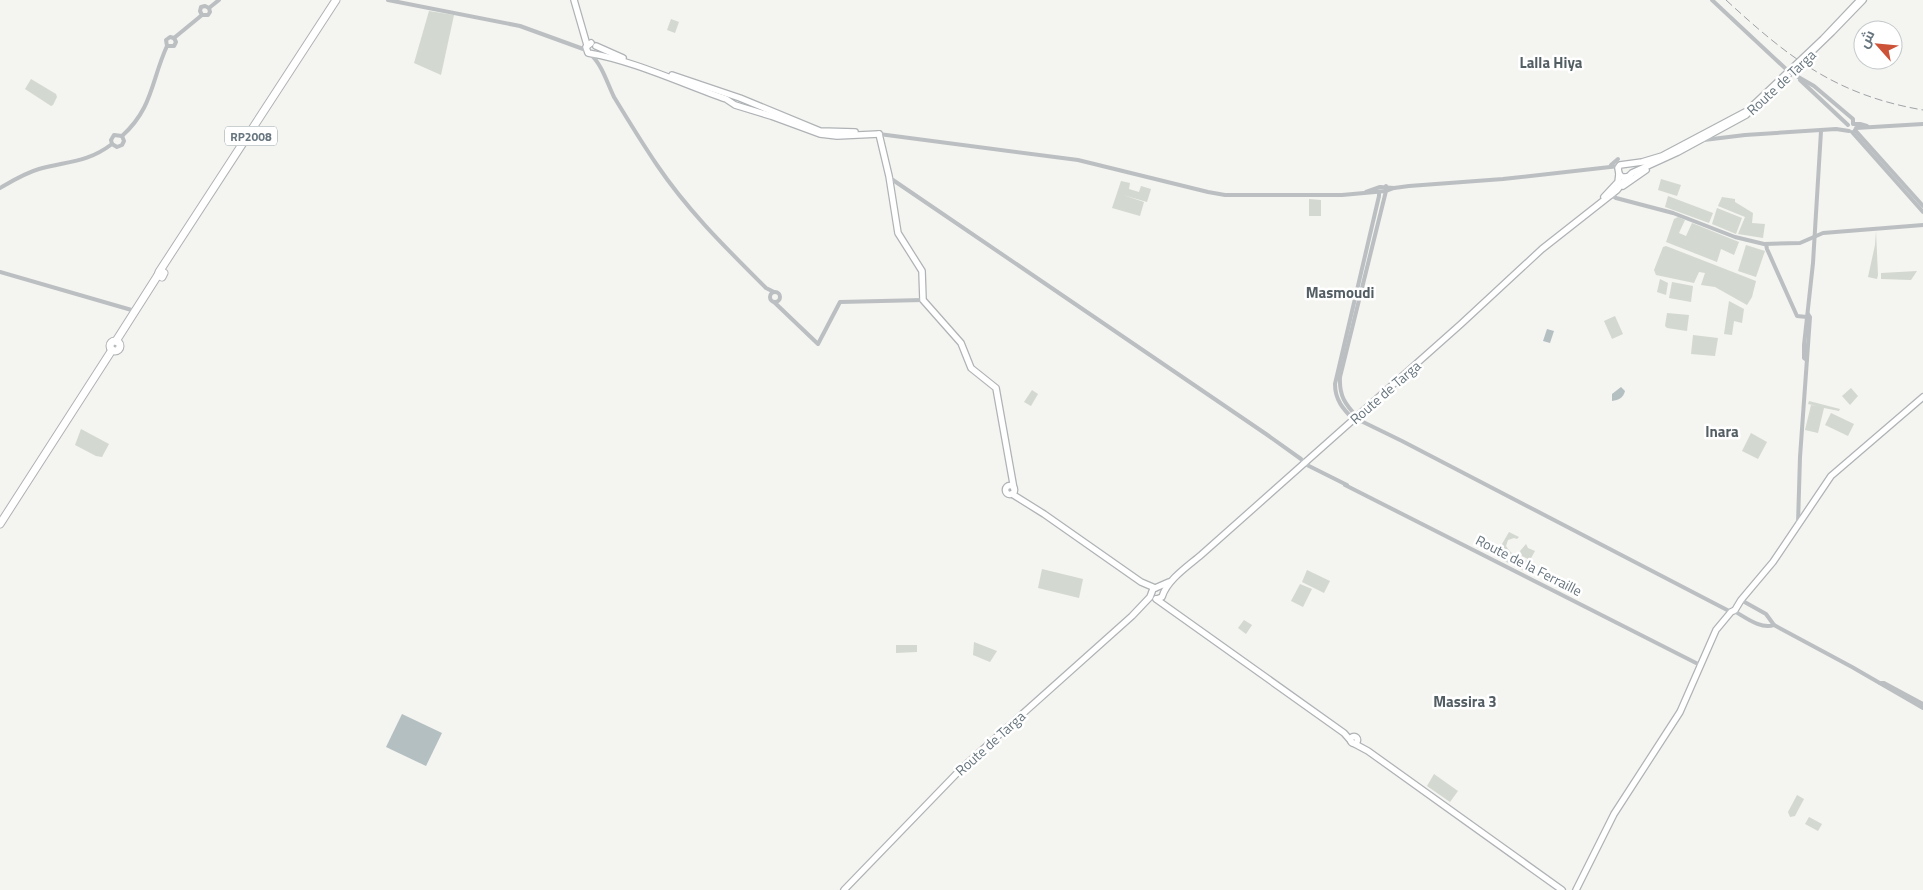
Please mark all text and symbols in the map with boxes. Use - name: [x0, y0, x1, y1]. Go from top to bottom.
- north arrow: [1853, 20, 1903, 70]
- text: ش: [1853, 26, 1879, 52]
- street label: Route de Targa: [1742, 44, 1820, 120]
- district label: Lalla Hiya: [1520, 51, 1583, 74]
- road number: RP2008: [225, 126, 277, 146]
- district label: Masmoudi: [1306, 281, 1374, 304]
- street label: Route de Targa: [1345, 355, 1425, 429]
- district label: Inara: [1705, 420, 1739, 443]
- street label: Route de la Ferraille: [1472, 529, 1586, 601]
- district label: Massira 3: [1433, 690, 1497, 713]
- street label: Route de Targa: [950, 706, 1030, 780]

